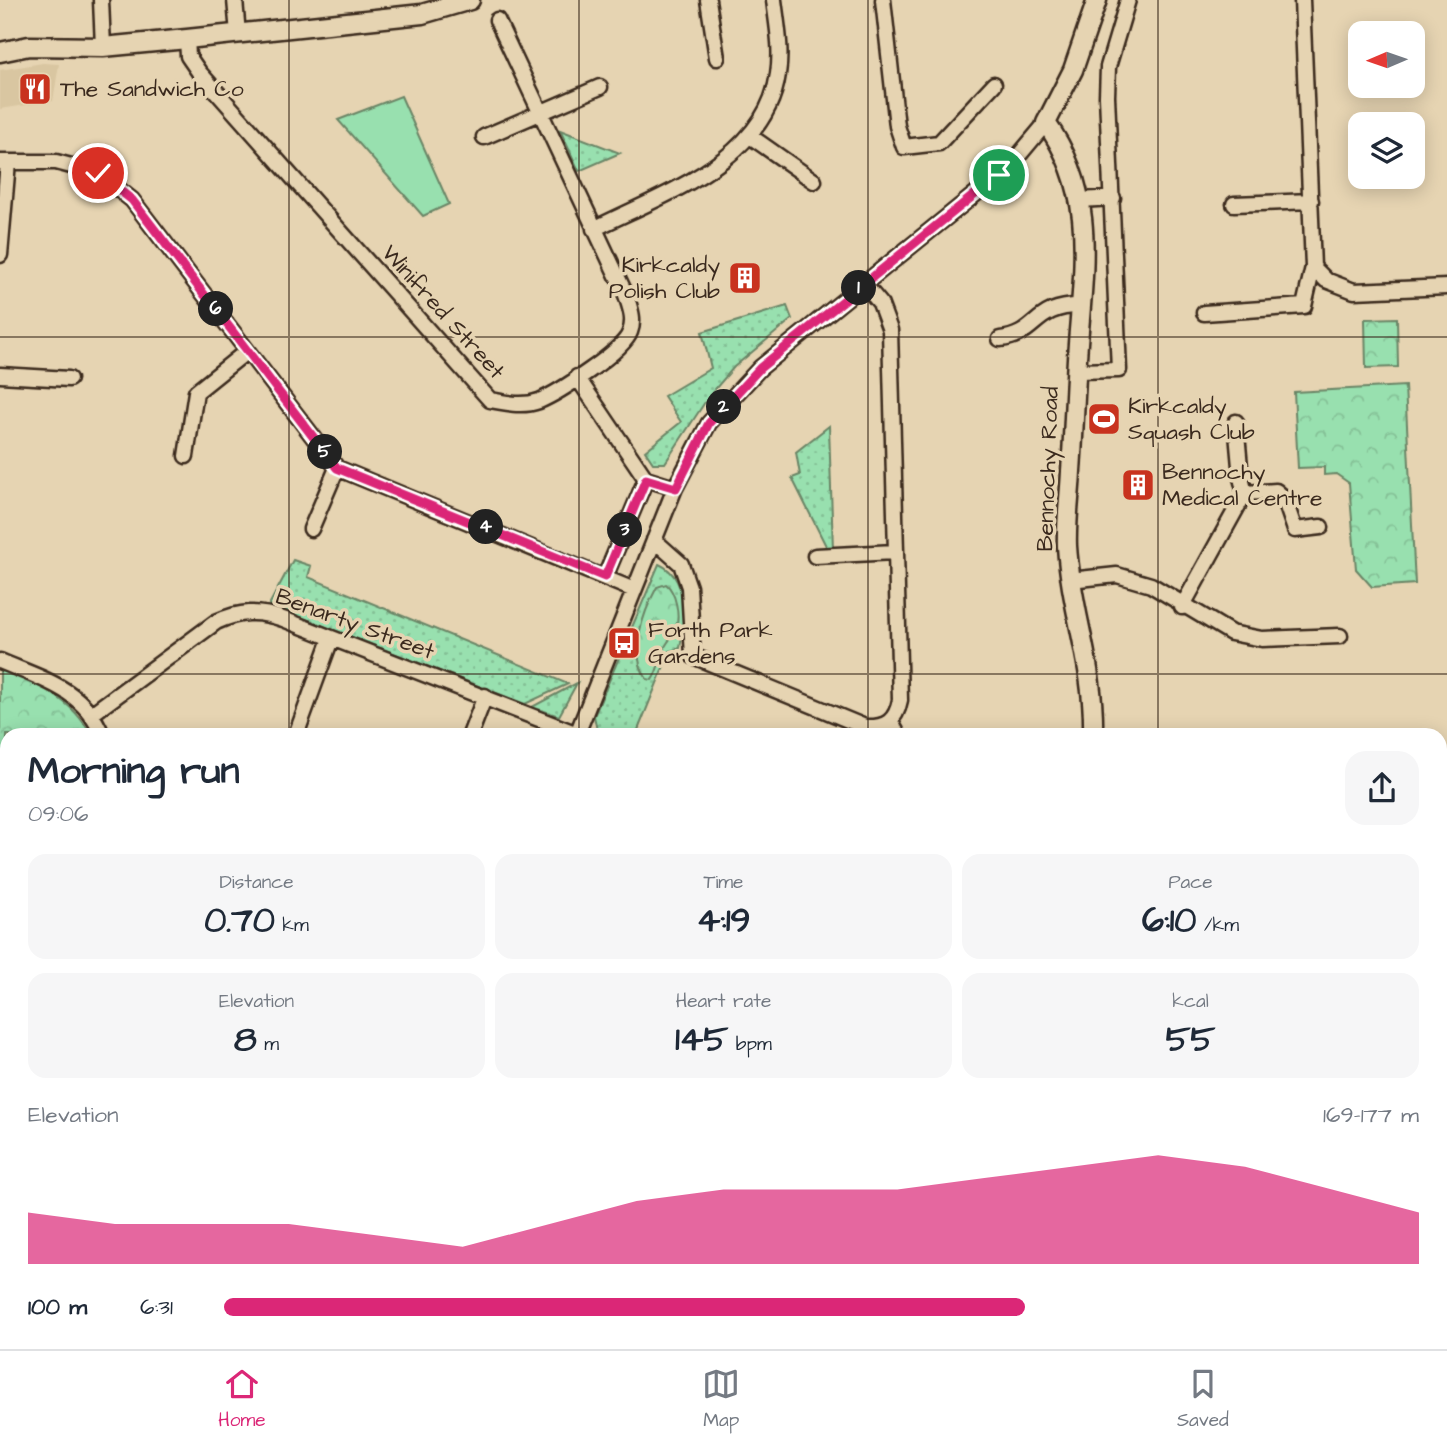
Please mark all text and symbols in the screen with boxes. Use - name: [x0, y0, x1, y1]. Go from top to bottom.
- north arrow: [1348, 21, 1424, 98]
- map controls: [1348, 21, 1425, 189]
- restaurant icon: The Sandwich Co: [16, 70, 54, 108]
- place label: The Sandwich Co: [60, 73, 244, 105]
- button: layers: [1348, 112, 1425, 189]
- pin: [68, 143, 128, 203]
- pin: [969, 145, 1029, 205]
- icon: check: [79, 154, 117, 192]
- icon: arrive: [980, 156, 1018, 194]
- street label: Winifred Street: [374, 238, 513, 387]
- place label: Kirkcaldy Polish Club: [609, 249, 720, 307]
- building icon: Kirkcaldy Polish Club: [726, 259, 764, 297]
- pin: 1: [842, 270, 876, 306]
- text: 1: [857, 274, 860, 301]
- pin: 6: [198, 292, 234, 326]
- text: 6: [210, 295, 221, 322]
- street label: Bennochy Road: [1029, 386, 1068, 552]
- pin: 2: [706, 390, 742, 424]
- place label: Kirkcaldy Squash Club: [1128, 390, 1255, 448]
- text: 2: [718, 393, 729, 420]
- sports icon: Kirkcaldy Squash Club: [1085, 400, 1123, 438]
- pin: 5: [308, 434, 342, 470]
- text: 5: [318, 438, 331, 465]
- place label: Bennochy Medical Centre: [1162, 456, 1322, 514]
- building icon: Bennochy Medical Centre: [1119, 466, 1157, 504]
- pin: 4: [468, 510, 504, 544]
- pin: 3: [608, 512, 642, 548]
- text: 4: [479, 513, 492, 540]
- text: 3: [620, 516, 629, 543]
- street label: Benarty Street: [271, 580, 439, 669]
- place label: Forth Park Gardens: [648, 614, 773, 672]
- bus stop icon: Forth Park Gardens: [605, 624, 643, 662]
- text: Morning run: [28, 746, 240, 798]
- button: share: [1345, 751, 1419, 825]
- text: 09:06: [28, 798, 88, 830]
- text: Distance: [220, 869, 293, 896]
- text: Time: [704, 869, 743, 896]
- text: Pace: [1168, 869, 1213, 896]
- text: 0.70: [204, 896, 275, 945]
- text: 4:19: [696, 896, 751, 945]
- text: 6:10: [1142, 896, 1196, 945]
- text: km: [275, 912, 309, 939]
- text: /km: [1196, 912, 1239, 939]
- text: Elevation: [219, 988, 294, 1015]
- text: Heart rate: [676, 988, 771, 1015]
- text: kcal: [1172, 988, 1209, 1015]
- text: 8: [234, 1015, 257, 1064]
- text: 145: [675, 1015, 728, 1064]
- text: 55: [1166, 1015, 1215, 1064]
- text: m: [257, 1031, 279, 1058]
- text: bpm: [728, 1031, 772, 1058]
- text: Elevation: [28, 1099, 119, 1131]
- text: 169–177 m: [1323, 1099, 1419, 1131]
- text: 100 m: [28, 1291, 87, 1323]
- text: 6:31: [140, 1291, 173, 1323]
- tab: Home: [218, 1365, 266, 1434]
- tab: Map: [702, 1365, 740, 1434]
- tab: Saved: [1177, 1365, 1229, 1434]

